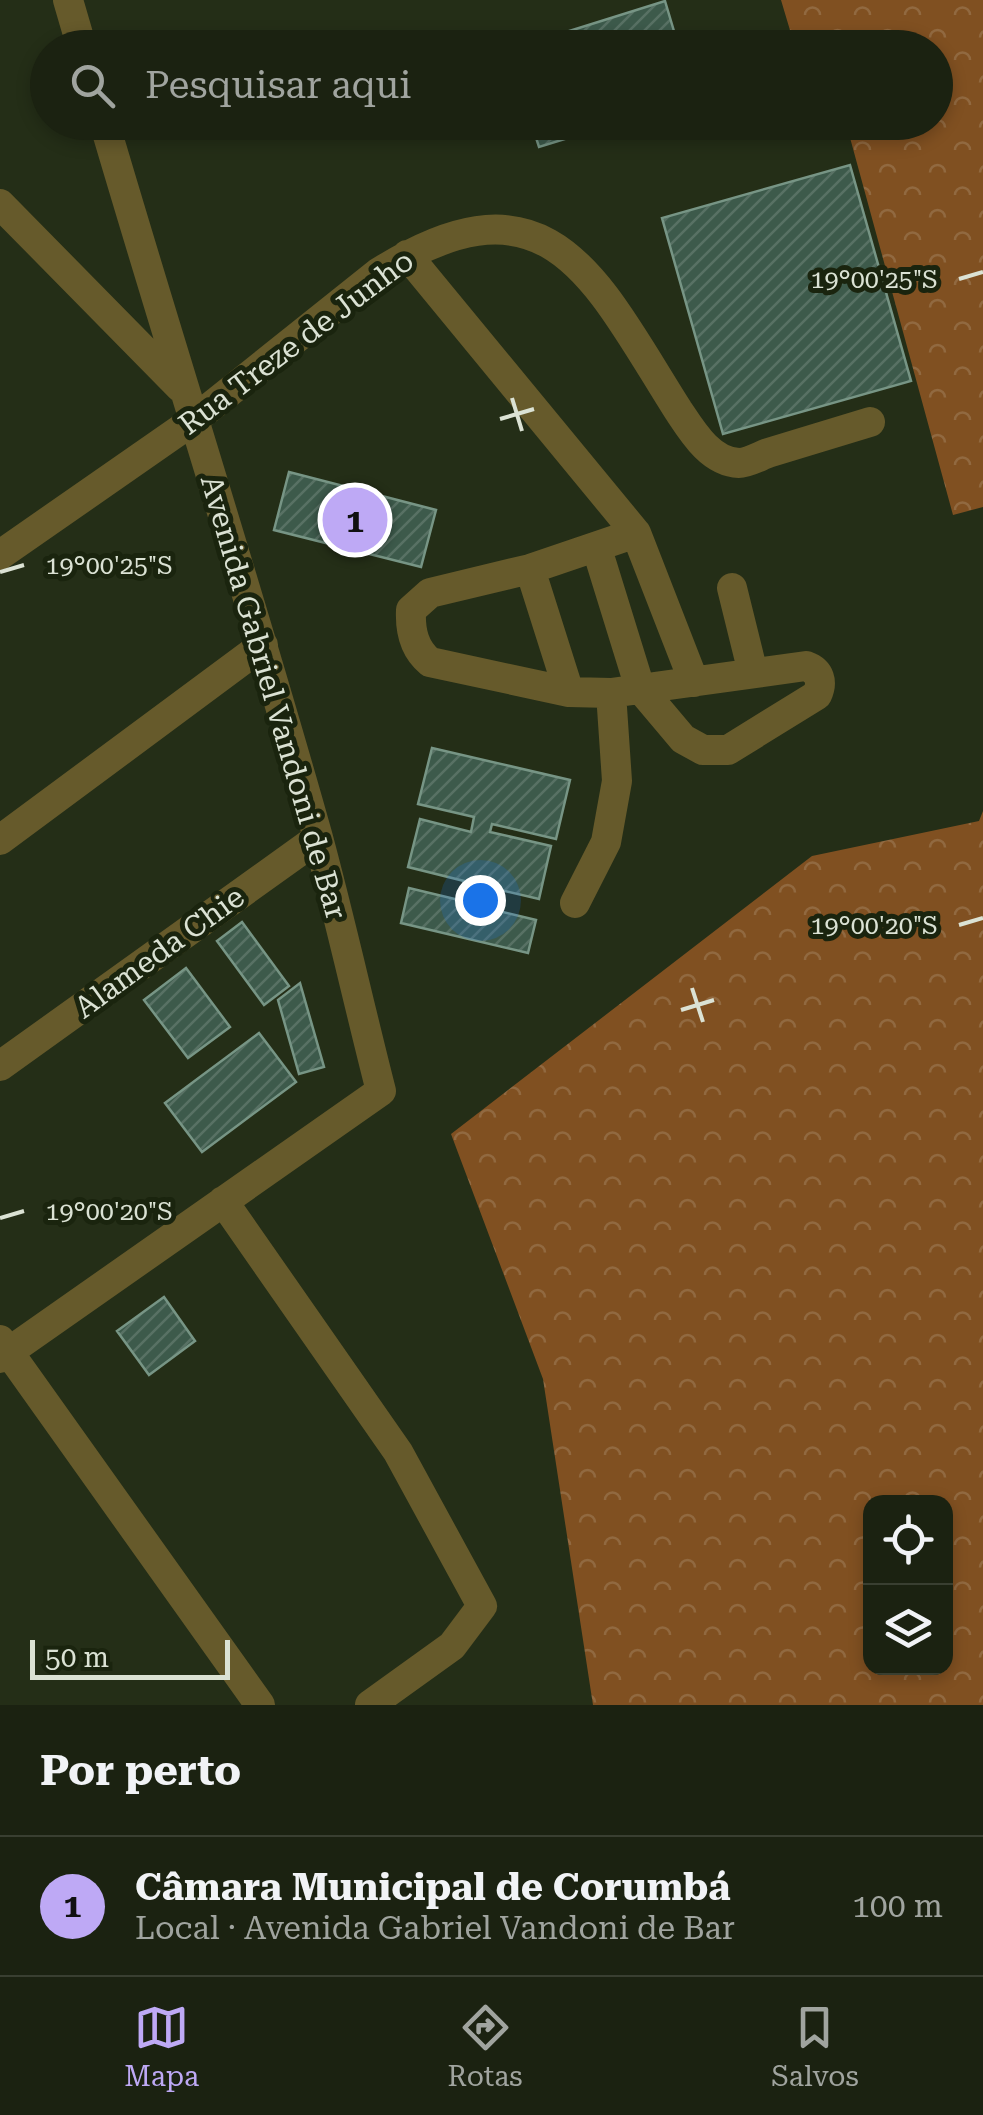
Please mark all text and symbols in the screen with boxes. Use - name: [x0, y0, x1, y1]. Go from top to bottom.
- search box: [30, 30, 953, 140]
- icon: search: [65, 58, 120, 113]
- text: Pesquisar aqui: [145, 63, 411, 107]
- street label: Rua Treze de Junho: [172, 242, 420, 442]
- text: 19°00'25"S: [810, 265, 938, 294]
- street label: Avenida Gabriel Vandoni de Bar: [194, 471, 354, 923]
- pin: 1: [322, 482, 388, 558]
- text: 19°00'25"S: [45, 551, 173, 580]
- your location: [455, 875, 506, 926]
- street label: Alameda Chie: [67, 879, 251, 1025]
- text: 19°00'20"S: [810, 911, 938, 940]
- text: 19°00'20"S: [45, 1197, 173, 1226]
- map controls: [863, 1495, 953, 1675]
- button: locate: [863, 1495, 953, 1585]
- button: layers: [863, 1585, 953, 1675]
- scale bar: [30, 1635, 230, 1680]
- text: 50 m: [45, 1641, 109, 1674]
- text: Por perto: [40, 1746, 241, 1795]
- text: Câmara Municipal de Corumbá: [135, 1865, 731, 1909]
- text: 1: [64, 1887, 81, 1925]
- text: 100 m: [852, 1887, 943, 1925]
- text: Local · Avenida Gabriel Vandoni de Bar: [135, 1909, 735, 1947]
- tab: Mapa: [124, 2000, 199, 2093]
- tab: Rotas: [448, 2000, 523, 2093]
- tab: Salvos: [771, 2000, 859, 2093]

